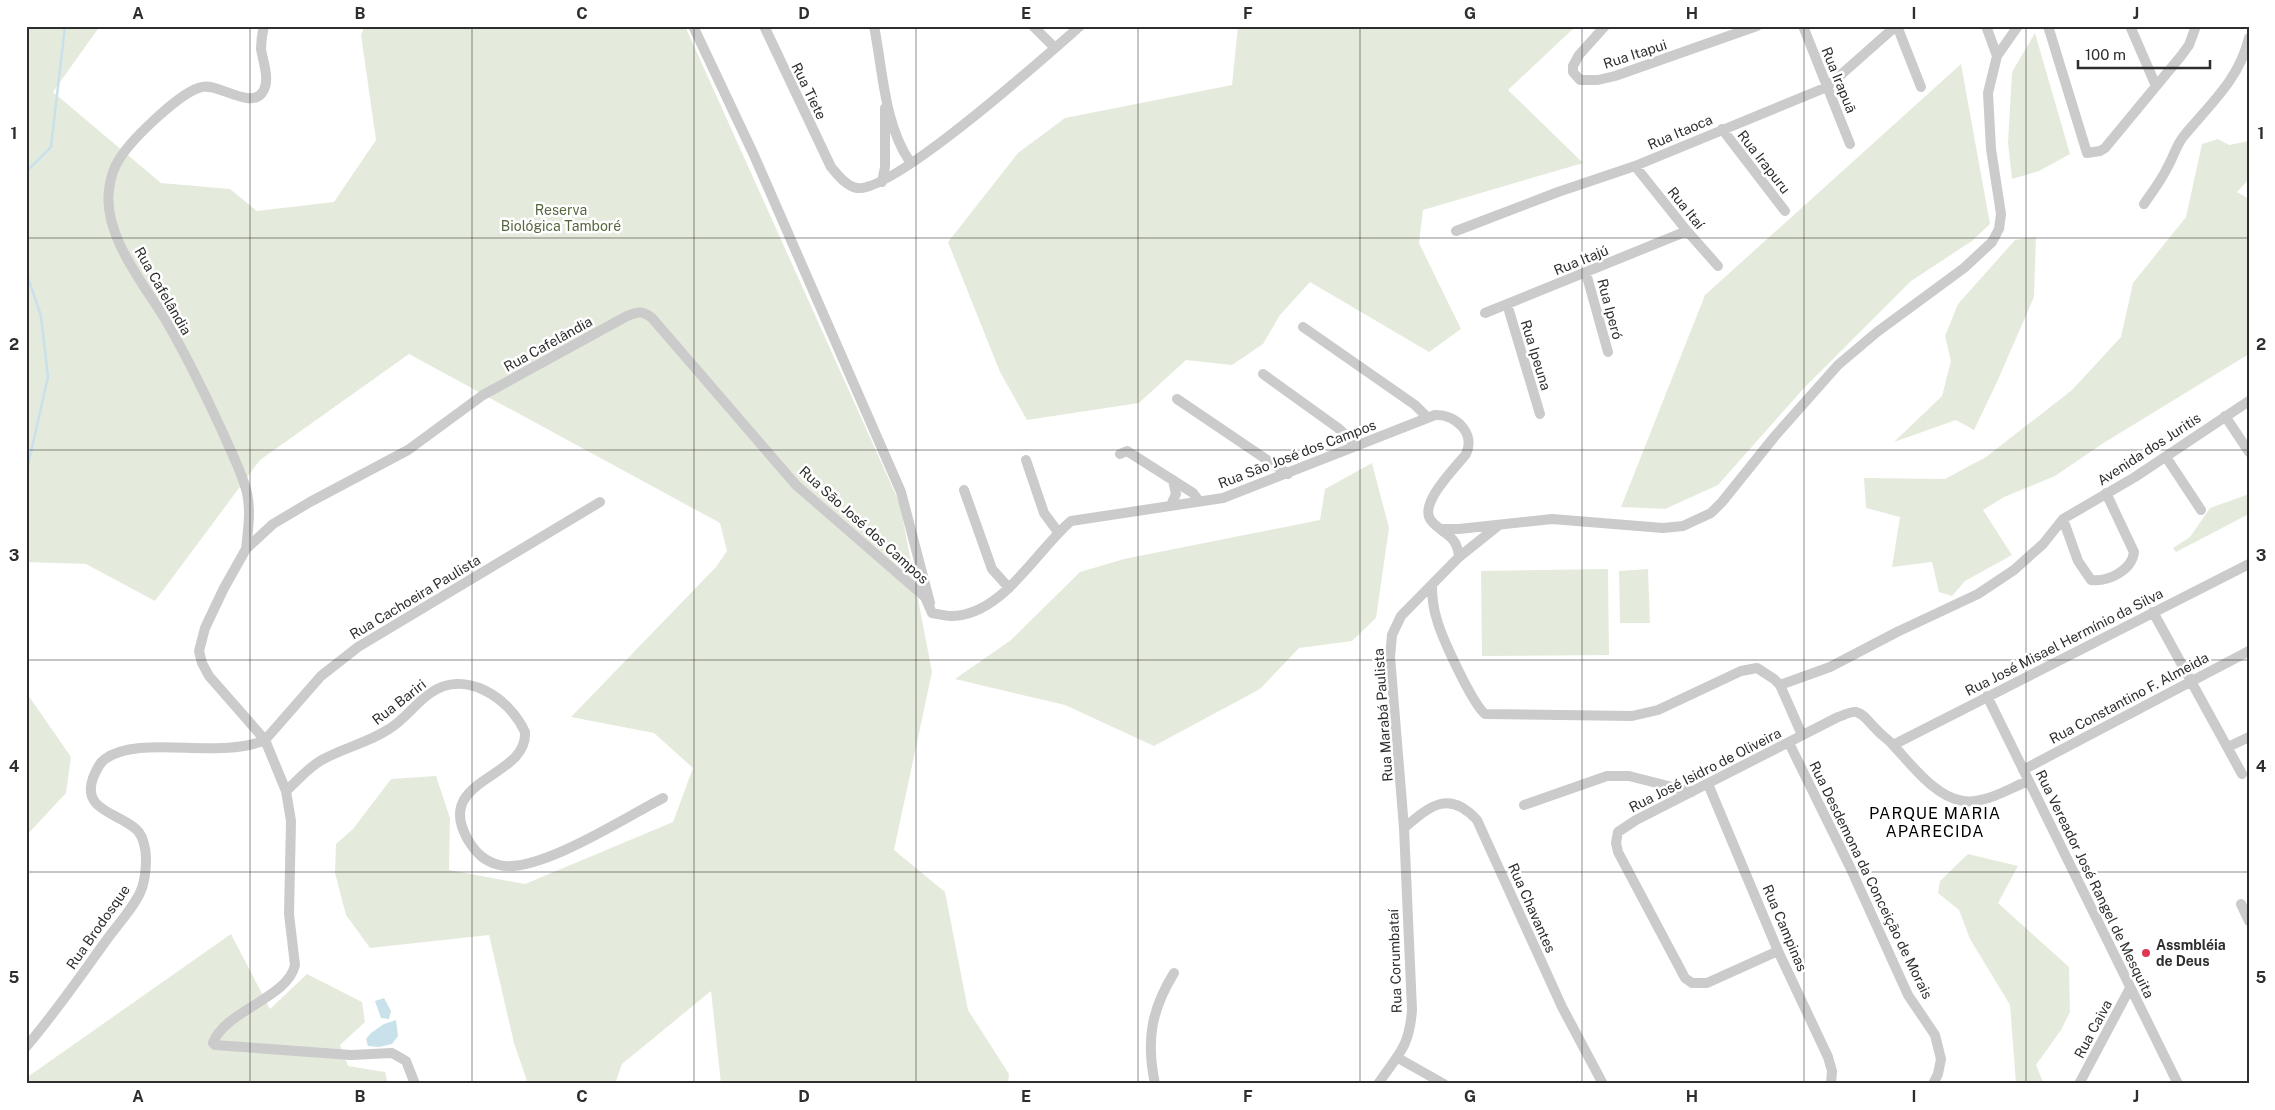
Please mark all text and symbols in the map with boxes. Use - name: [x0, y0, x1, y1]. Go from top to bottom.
- text: A: [132, 4, 144, 23]
- text: B: [355, 4, 366, 23]
- text: C: [576, 4, 588, 23]
- text: D: [798, 4, 810, 23]
- text: E: [1021, 4, 1031, 23]
- text: F: [1243, 4, 1253, 23]
- text: G: [1464, 4, 1476, 23]
- text: H: [1686, 4, 1698, 23]
- text: I: [1912, 4, 1916, 23]
- text: J: [2133, 4, 2139, 23]
- street label: Rua Itapui: [1601, 36, 1669, 72]
- scale bar: [2078, 38, 2210, 70]
- street label: Rua Irapuã: [1819, 45, 1859, 115]
- text: 100 m: [2085, 46, 2126, 63]
- street label: Rua Tiete: [788, 60, 830, 122]
- street label: Rua Itaoca: [1645, 111, 1715, 153]
- text: 1: [11, 124, 17, 143]
- text: 1: [2258, 124, 2264, 143]
- street label: Rua Irapuru: [1734, 127, 1794, 197]
- street label: Rua Itaí: [1664, 184, 1708, 233]
- park label: Reserva Biológica Tamboré: [501, 202, 621, 234]
- street label: Rua Itajú: [1551, 242, 1611, 278]
- street label: Rua Cafelândia: [131, 244, 195, 338]
- street label: Rua Iperó: [1594, 277, 1626, 341]
- street label: Rua Cafelândia: [501, 313, 595, 375]
- street label: Rua Ipeuna: [1518, 318, 1554, 392]
- text: 2: [9, 335, 19, 354]
- text: 2: [2256, 335, 2266, 354]
- street label: Avenida dos Juritis: [2094, 410, 2204, 488]
- street label: Rua São José dos Campos: [1216, 416, 1378, 492]
- street label: Rua São José dos Campos: [796, 463, 932, 587]
- text: 3: [9, 546, 19, 565]
- text: 3: [2256, 546, 2266, 565]
- street label: Rua Cachoeira Paulista: [347, 552, 483, 642]
- street label: Rua José Misael Hermínio da Silva: [1962, 585, 2166, 699]
- street label: Rua Marabá Paulista: [1370, 648, 1396, 782]
- street label: Rua Constantino F. Almeida: [2047, 649, 2211, 747]
- street label: Rua Bariri: [369, 676, 429, 728]
- street label: Rua José Isidro de Oliveira: [1626, 725, 1784, 815]
- text: 4: [9, 757, 20, 776]
- text: 4: [2256, 757, 2267, 776]
- street label: Rua Desdemona da Conceição de Morais: [1806, 759, 1936, 1001]
- street label: Rua Vereador José Rangel de Mesquita: [2033, 767, 2157, 1001]
- district label: PARQUE MARIA APARECIDA: [1869, 804, 2001, 841]
- street label: Rua Chavantes: [1505, 861, 1559, 955]
- street label: Rua Brodosque: [63, 882, 133, 972]
- street label: Rua Campinas: [1760, 882, 1810, 974]
- street label: Rua Corumbataí: [1385, 908, 1405, 1013]
- place label: Assmbléia de Deus: [2156, 937, 2226, 969]
- marker: Assmbléia de Deus: [2140, 947, 2152, 959]
- text: 5: [9, 968, 20, 987]
- text: 5: [2256, 968, 2267, 987]
- street label: Rua Caiva: [2071, 997, 2115, 1061]
- text: A: [132, 1087, 144, 1106]
- text: B: [355, 1087, 366, 1106]
- text: C: [576, 1087, 588, 1106]
- text: D: [798, 1087, 810, 1106]
- text: E: [1021, 1087, 1031, 1106]
- text: F: [1243, 1087, 1253, 1106]
- text: G: [1464, 1087, 1476, 1106]
- text: H: [1686, 1087, 1698, 1106]
- text: I: [1912, 1087, 1916, 1106]
- text: J: [2133, 1087, 2139, 1106]

